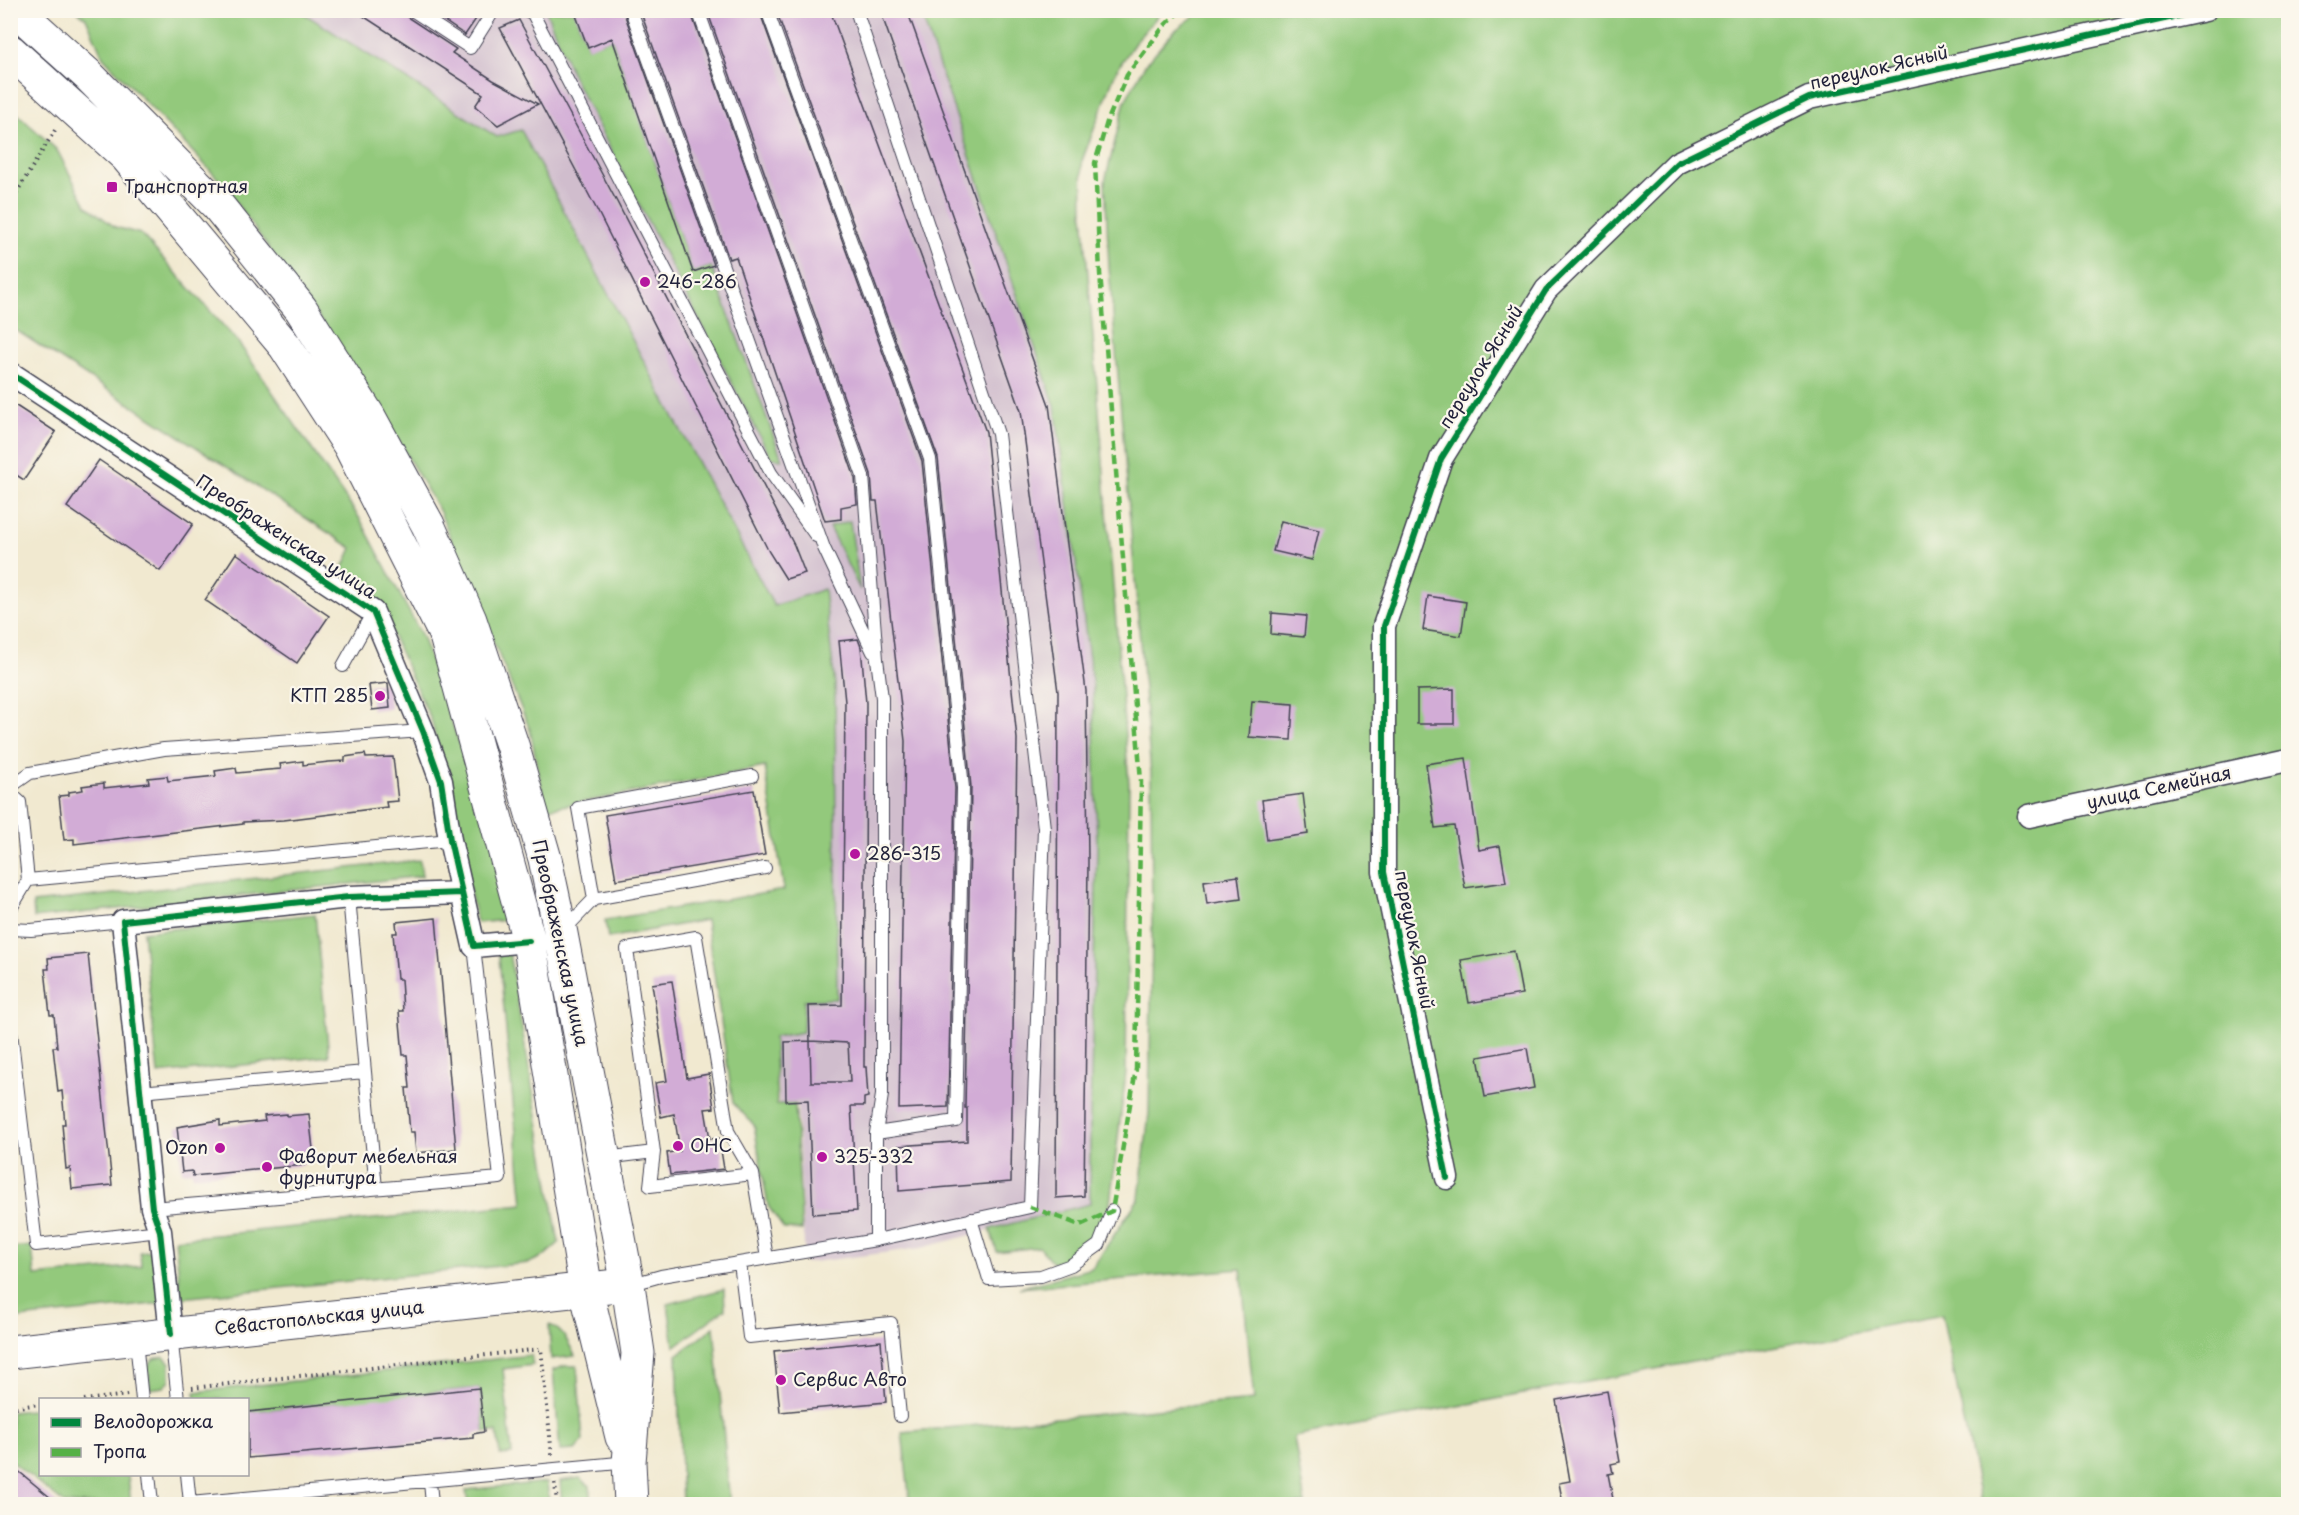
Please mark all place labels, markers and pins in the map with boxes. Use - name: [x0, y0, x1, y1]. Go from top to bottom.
- place label: Транспортная: [124, 172, 248, 199]
- marker: Транспортная: [105, 180, 119, 194]
- place label: 246-286: [657, 267, 737, 294]
- marker: 246-286: [638, 275, 652, 289]
- place label: КТП 285: [290, 681, 368, 708]
- marker: КТП 285: [373, 689, 387, 703]
- place label: 286-315: [867, 839, 941, 866]
- marker: 286-315: [848, 847, 862, 861]
- place label: ОНС: [690, 1131, 732, 1158]
- place label: Ozon: [165, 1133, 208, 1160]
- marker: ОНС: [671, 1139, 685, 1153]
- marker: Ozon: [213, 1141, 227, 1155]
- place label: Фаворит мебельная фурнитура: [279, 1142, 458, 1190]
- place label: 325-332: [834, 1142, 913, 1169]
- marker: 325-332: [815, 1150, 829, 1164]
- marker: Фаворит мебельная фурнитура: [260, 1160, 274, 1174]
- place label: Сервис Авто: [793, 1365, 907, 1392]
- marker: Сервис Авто: [774, 1373, 788, 1387]

